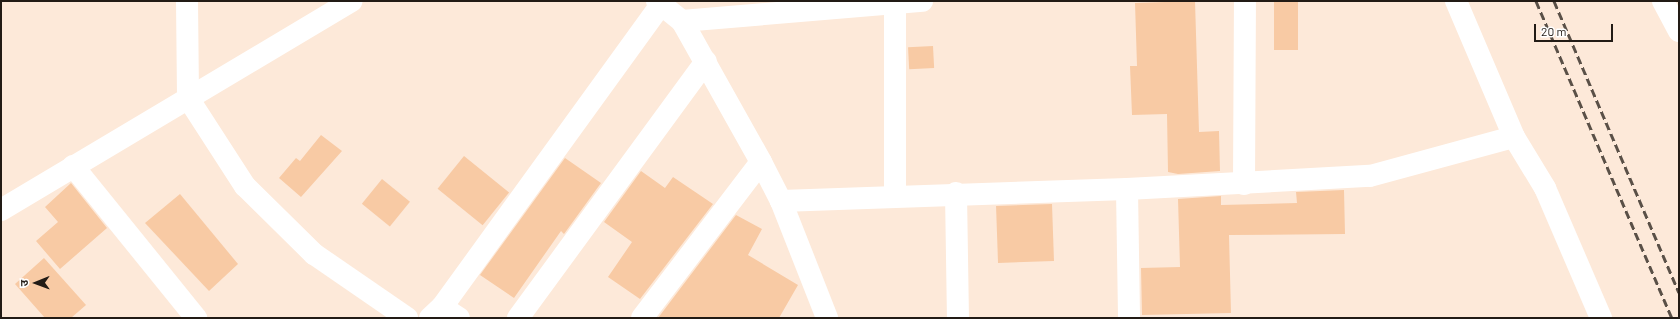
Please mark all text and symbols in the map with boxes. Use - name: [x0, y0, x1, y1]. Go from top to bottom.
- scale bar: [1536, 16, 1615, 42]
- text: 20 m: [1541, 24, 1567, 38]
- north arrow: [16, 263, 56, 303]
- text: उ: [17, 280, 30, 287]

